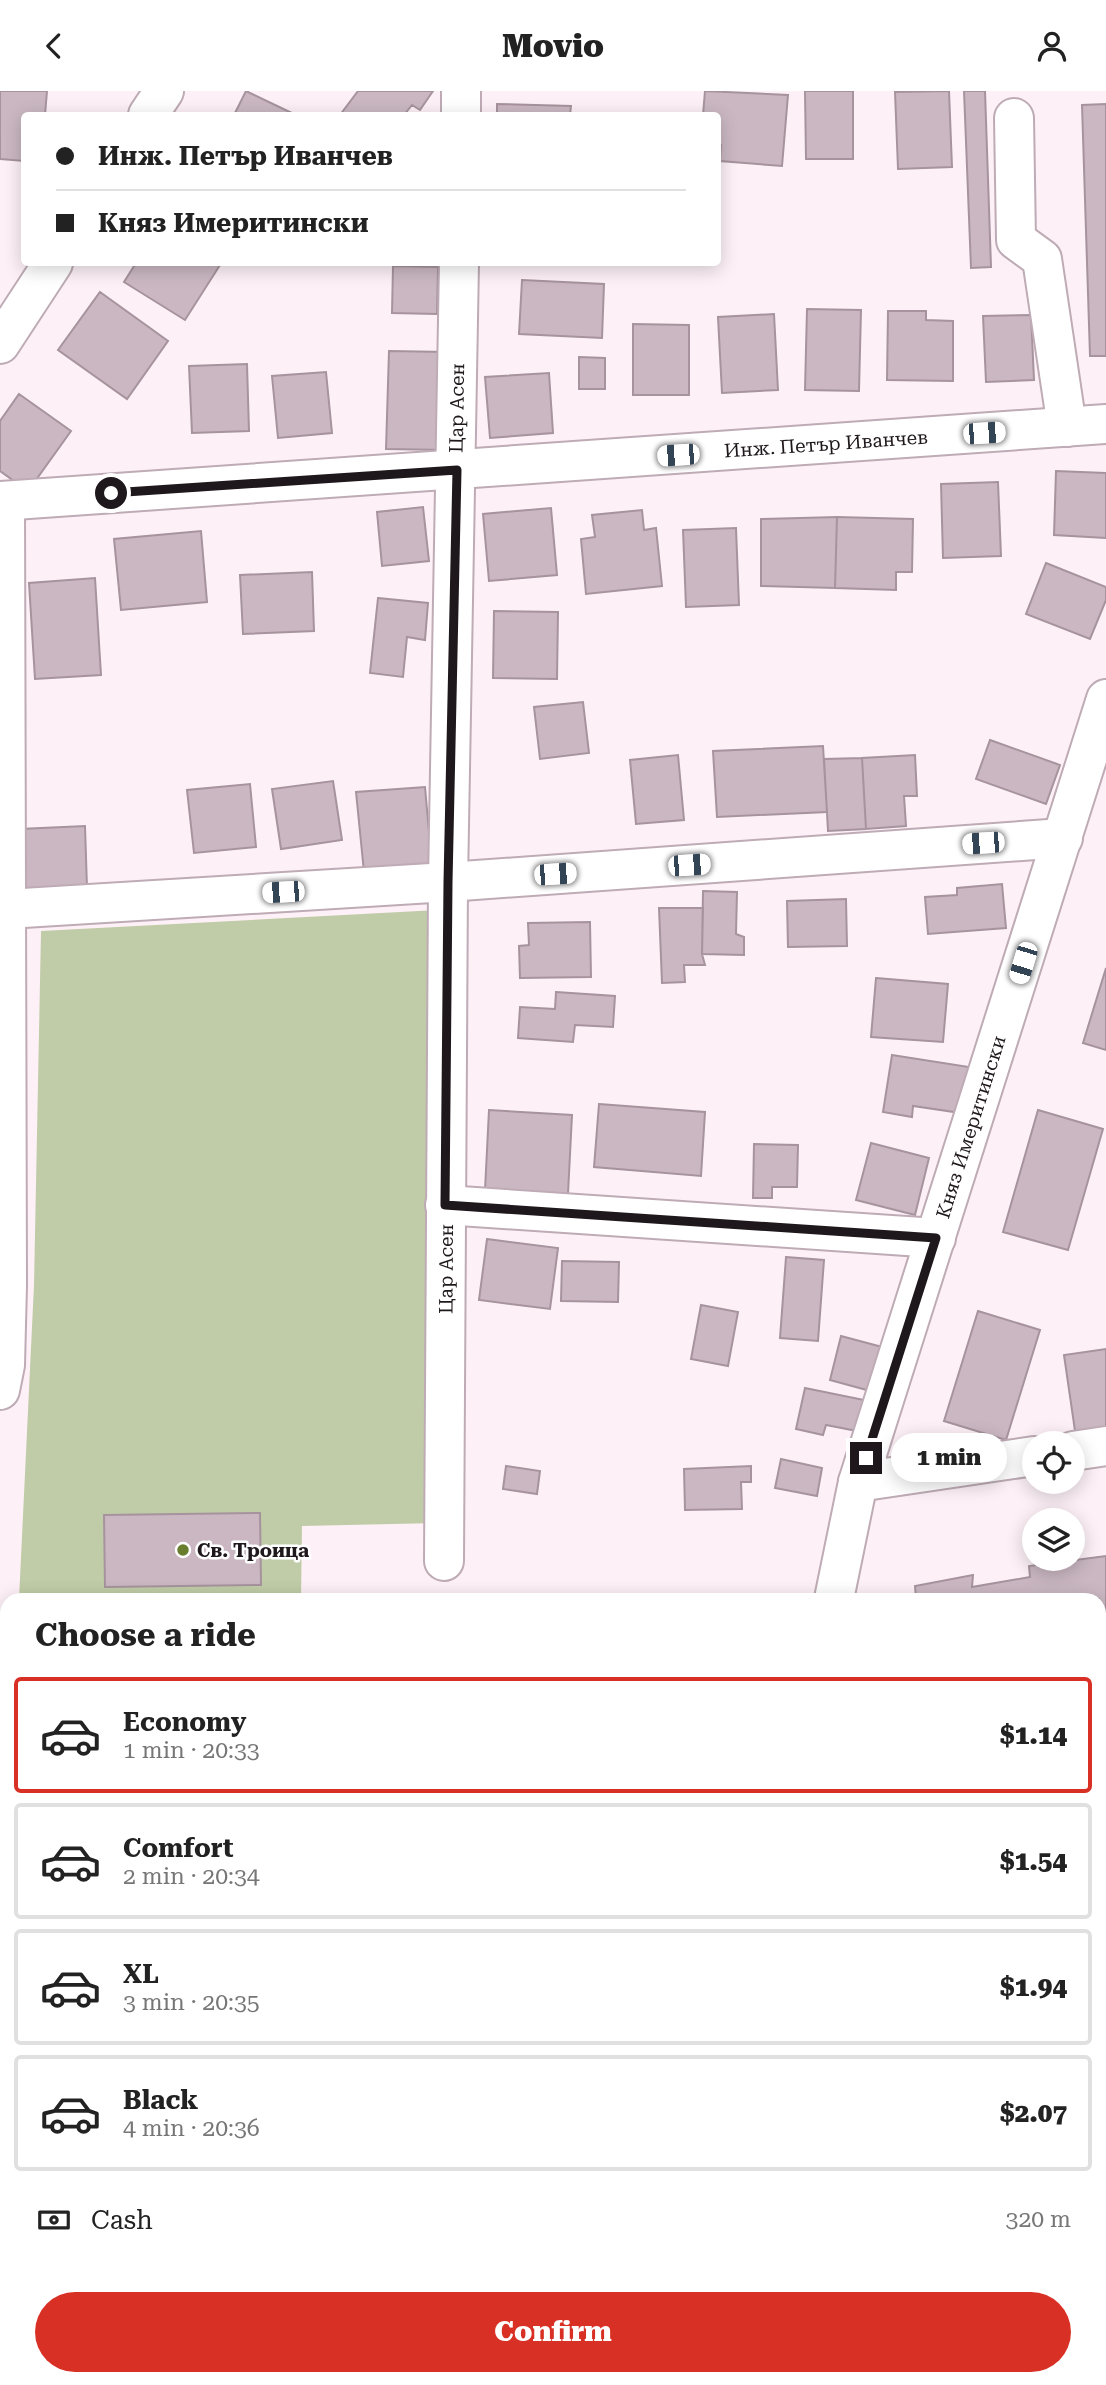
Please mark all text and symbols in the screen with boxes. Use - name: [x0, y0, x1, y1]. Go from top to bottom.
- icon: back: [35, 27, 73, 65]
- text: Movio: [502, 27, 604, 65]
- icon: person: [1033, 27, 1071, 65]
- text: Инж. Петър Иванчев: [98, 141, 393, 171]
- text: Княз Имеритински: [98, 208, 369, 238]
- street label: Цар Асен: [444, 363, 469, 453]
- car: [963, 421, 1006, 445]
- street label: Инж. Петър Иванчев: [723, 425, 929, 462]
- car: [657, 443, 700, 467]
- route start: [95, 477, 127, 509]
- car: [962, 831, 1005, 855]
- car: [668, 853, 711, 877]
- car: [534, 862, 577, 886]
- car: [262, 880, 305, 904]
- car: [1007, 940, 1040, 986]
- street label: Княз Имеритински: [931, 1032, 1010, 1221]
- street label: Цар Асен: [434, 1224, 457, 1314]
- map controls: [1022, 1431, 1085, 1571]
- button: locate: [1022, 1431, 1085, 1494]
- callout: 1 min: [890, 1433, 1006, 1483]
- route end: [850, 1442, 882, 1474]
- text: 1 min: [917, 1444, 981, 1471]
- button: layers: [1022, 1508, 1085, 1571]
- place label: Св. Троица: [197, 1539, 309, 1562]
- marker: Св. Троица: [175, 1542, 191, 1558]
- text: Choose a ride: [35, 1616, 256, 1654]
- icon: car: [39, 1704, 102, 1767]
- text: Economy: [123, 1707, 246, 1737]
- text: $1.14: [1000, 1720, 1067, 1750]
- text: 1 min · 20:33: [123, 1737, 260, 1764]
- icon: car: [39, 1830, 102, 1893]
- text: Comfort: [123, 1833, 233, 1863]
- text: $1.54: [1000, 1846, 1067, 1876]
- text: 2 min · 20:34: [123, 1863, 260, 1890]
- icon: car: [39, 1956, 102, 2019]
- text: XL: [123, 1959, 159, 1989]
- text: $1.94: [1000, 1972, 1067, 2002]
- text: 3 min · 20:35: [123, 1989, 260, 2016]
- icon: car: [39, 2082, 102, 2145]
- text: Black: [123, 2085, 198, 2115]
- text: $2.07: [1000, 2098, 1067, 2128]
- text: 4 min · 20:36: [123, 2115, 260, 2142]
- icon: cash: [35, 2201, 73, 2239]
- text: Cash: [91, 2205, 153, 2235]
- text: 320 m: [1006, 2206, 1071, 2233]
- button: Confirm: [35, 2292, 1071, 2372]

